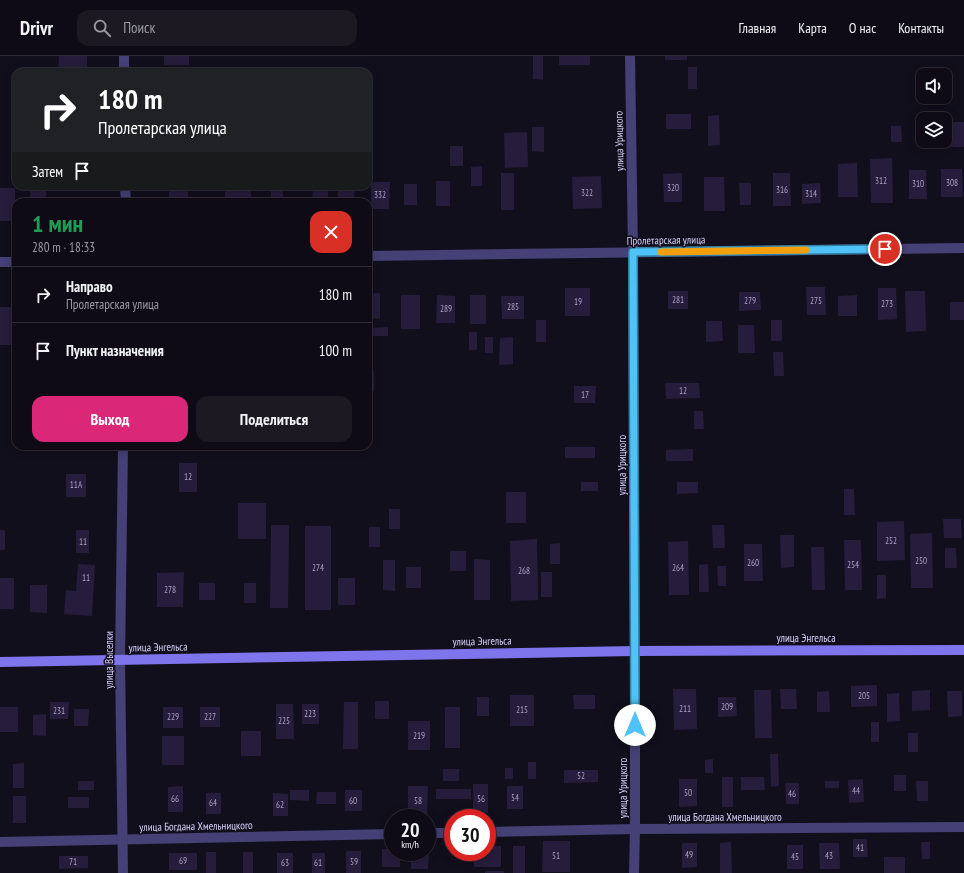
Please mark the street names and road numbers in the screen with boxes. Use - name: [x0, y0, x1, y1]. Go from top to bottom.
- street label: улица Урицкого: [611, 110, 627, 171]
- street label: Пролетарская улица: [627, 232, 705, 248]
- street label: улица Урицкого: [615, 435, 629, 495]
- street label: улица Выселки: [102, 631, 116, 689]
- street label: улица Энгельса: [776, 631, 836, 645]
- street label: улица Энгельса: [452, 633, 512, 649]
- street label: улица Энгельса: [128, 639, 188, 655]
- street label: улица Урицкого: [616, 758, 630, 818]
- street label: улица Богдана Хмельницкого: [668, 810, 782, 824]
- street label: улица Богдана Хмельницкого: [139, 818, 253, 834]

